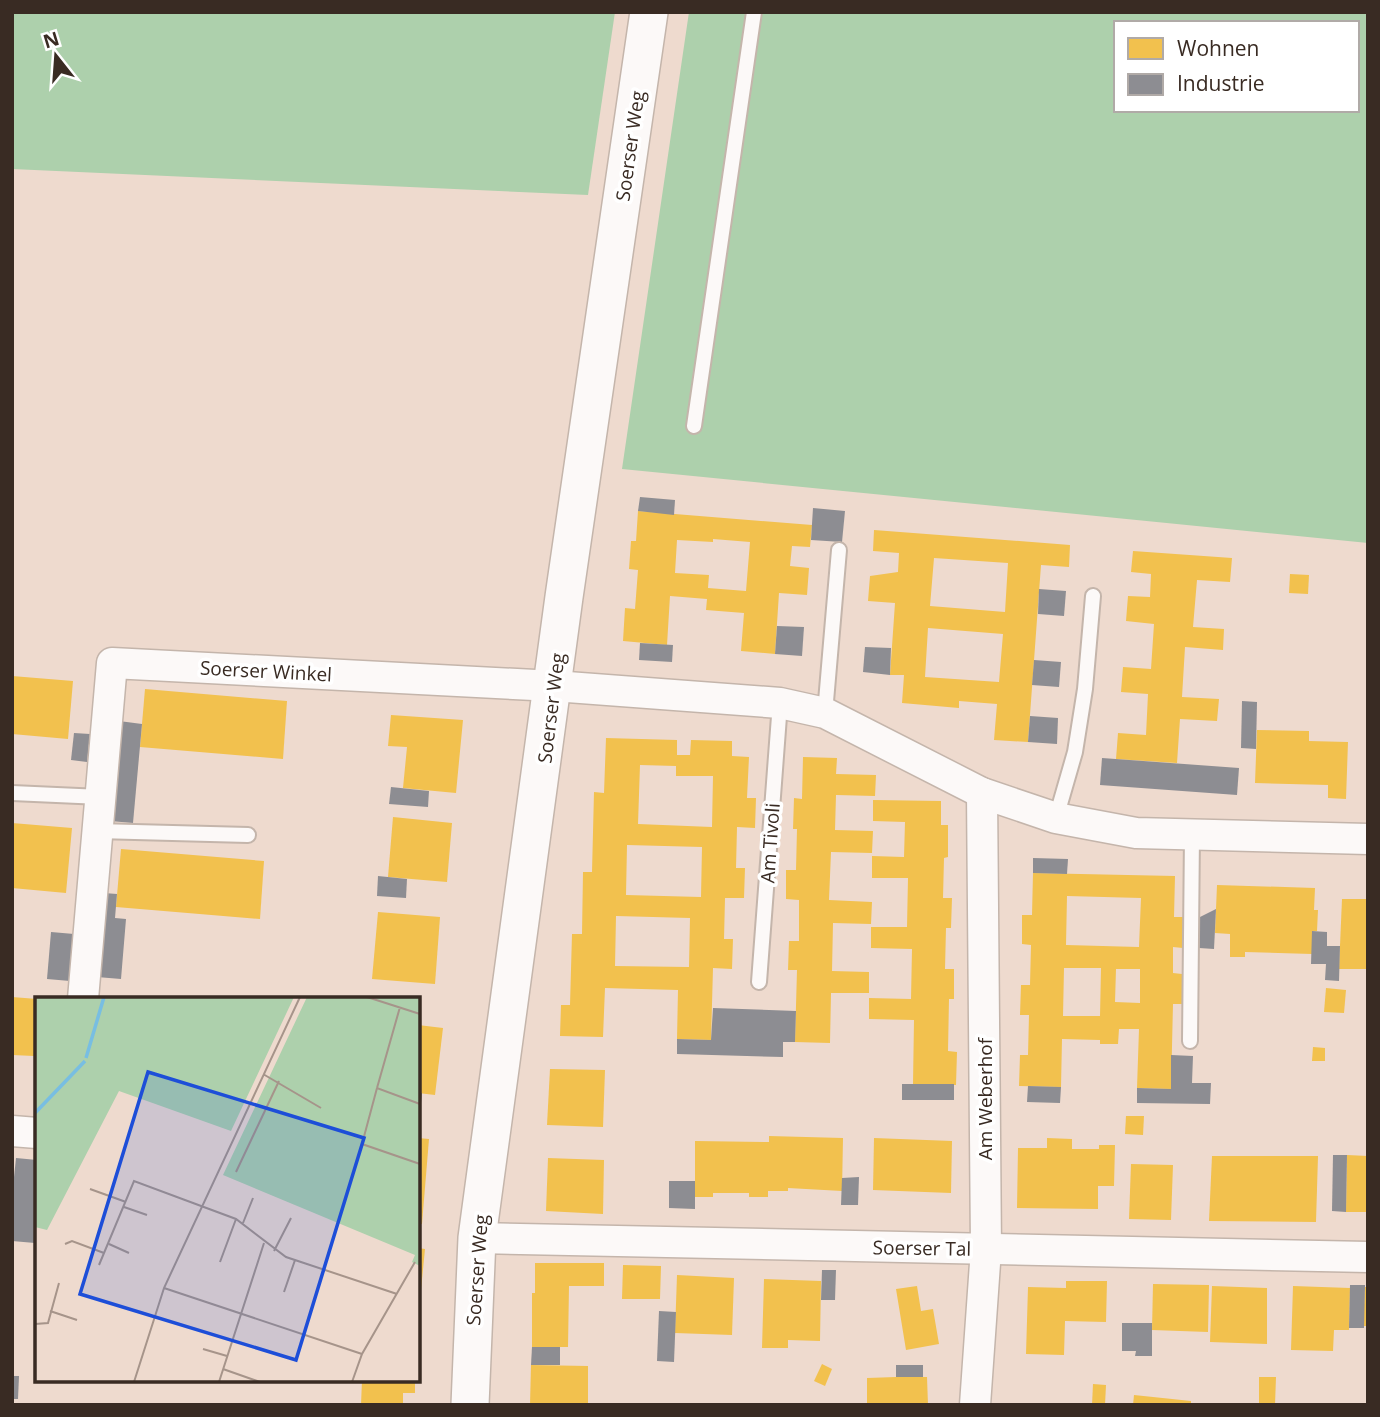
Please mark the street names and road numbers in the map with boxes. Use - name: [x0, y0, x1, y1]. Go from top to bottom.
- street label: Soerser Weg: [609, 89, 651, 203]
- street label: Soerser Weg: [531, 651, 571, 765]
- street label: Soerser Winkel: [199, 655, 333, 687]
- street label: Am Tivoli: [754, 802, 786, 884]
- street label: Am Weberhof: [972, 1036, 998, 1160]
- street label: Soerser Weg: [460, 1214, 494, 1326]
- street label: Soerser Tal: [873, 1234, 971, 1262]

